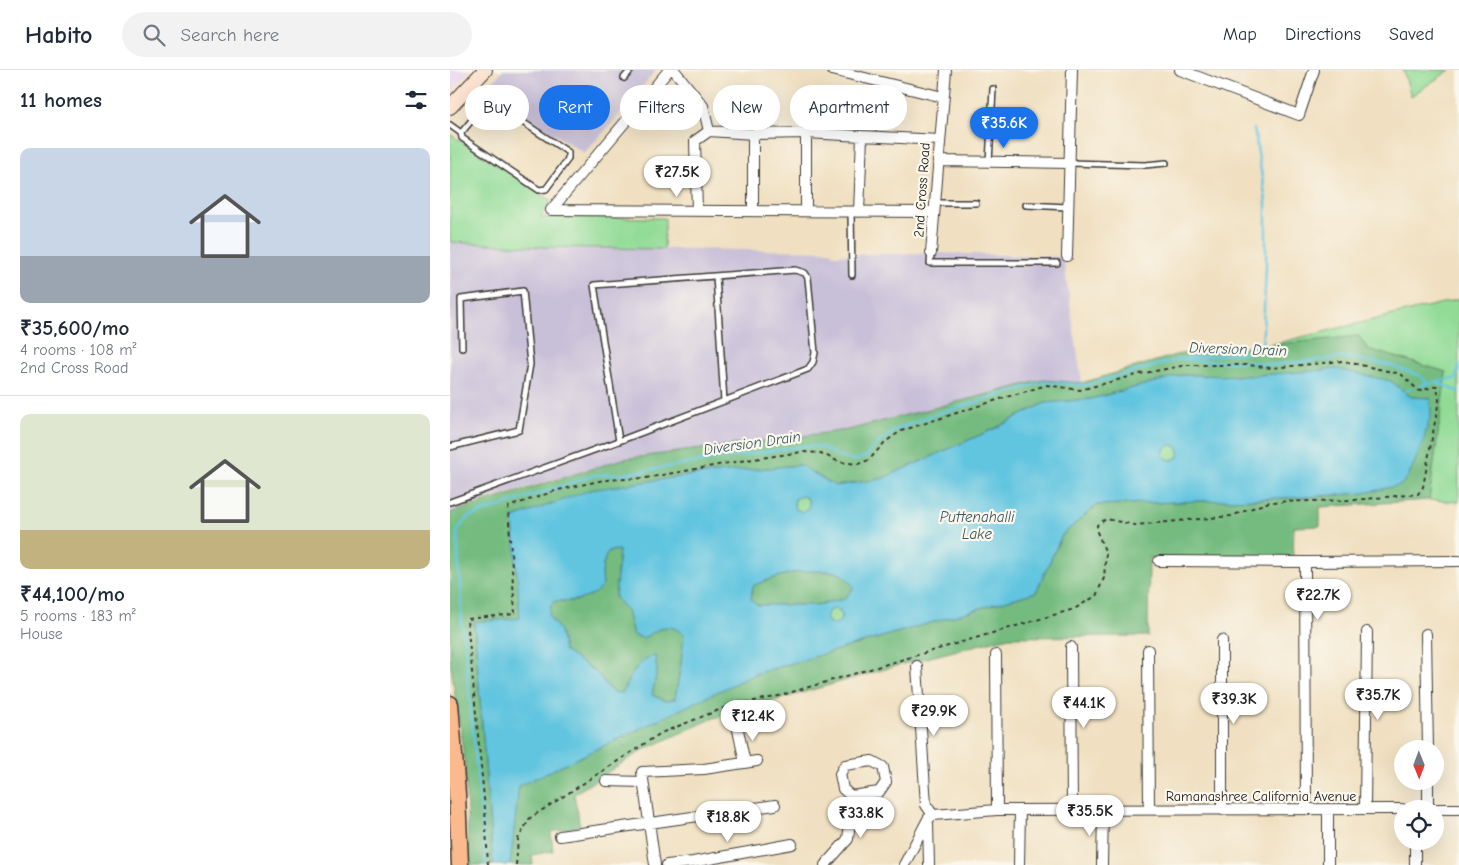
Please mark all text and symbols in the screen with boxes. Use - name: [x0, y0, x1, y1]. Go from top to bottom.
- search box: [122, 12, 472, 57]
- text: Habito: [25, 21, 92, 49]
- icon: search: [140, 21, 168, 49]
- text: Search here: [180, 24, 279, 46]
- text: Map: [1223, 24, 1257, 45]
- text: Directions: [1285, 24, 1361, 45]
- text: Saved: [1389, 24, 1434, 45]
- chip: Buy: [465, 85, 529, 130]
- chip: Rent: [539, 85, 610, 130]
- chip: Filters: [620, 85, 703, 130]
- chip: New: [713, 85, 780, 130]
- chip: Apartment: [790, 85, 907, 130]
- icon: filters: [402, 86, 430, 114]
- text: 11 homes: [20, 88, 102, 112]
- pin: ₹35.6K: [963, 106, 1045, 149]
- text: ₹35.6K: [981, 114, 1027, 132]
- street label: 2nd Cross Road: [910, 142, 934, 238]
- pin: ₹27.5K: [636, 156, 718, 198]
- text: ₹27.5K: [655, 163, 699, 181]
- icon: home: [180, 181, 270, 271]
- text: ₹35,600/mo: [20, 316, 129, 340]
- water label: Diversion Drain: [1189, 338, 1287, 360]
- text: 4 rooms · 108 m²: [20, 341, 136, 359]
- text: 2nd Cross Road: [20, 359, 129, 377]
- water label: Diversion Drain: [702, 427, 802, 459]
- icon: home: [180, 446, 270, 536]
- water label: Puttenahalli Lake: [940, 508, 1015, 543]
- pin: ₹22.7K: [1277, 578, 1359, 621]
- text: ₹44,100/mo: [20, 582, 125, 606]
- text: ₹22.7K: [1296, 586, 1340, 604]
- text: 5 rooms · 183 m²: [20, 607, 136, 625]
- text: House: [20, 625, 63, 643]
- pin: ₹35.7K: [1337, 678, 1419, 721]
- pin: ₹39.3K: [1193, 682, 1275, 725]
- pin: ₹44.1K: [1043, 686, 1125, 729]
- text: ₹35.7K: [1356, 686, 1400, 704]
- text: ₹39.3K: [1211, 690, 1257, 708]
- pin: ₹29.9K: [893, 694, 975, 737]
- text: ₹44.1K: [1063, 694, 1105, 712]
- pin: ₹12.4K: [712, 700, 794, 742]
- text: ₹29.9K: [911, 702, 957, 720]
- text: ₹12.4K: [732, 707, 774, 725]
- north arrow: [1394, 740, 1444, 790]
- map controls: [1394, 740, 1444, 850]
- street label: Ramanashree California Avenue: [1166, 788, 1356, 805]
- pin: ₹35.5K: [1049, 794, 1131, 837]
- pin: ₹33.8K: [820, 796, 902, 839]
- pin: ₹18.8K: [687, 800, 769, 843]
- button: locate: [1394, 800, 1444, 850]
- text: ₹35.5K: [1067, 802, 1113, 820]
- text: ₹33.8K: [838, 804, 884, 822]
- text: ₹18.8K: [706, 808, 750, 826]

